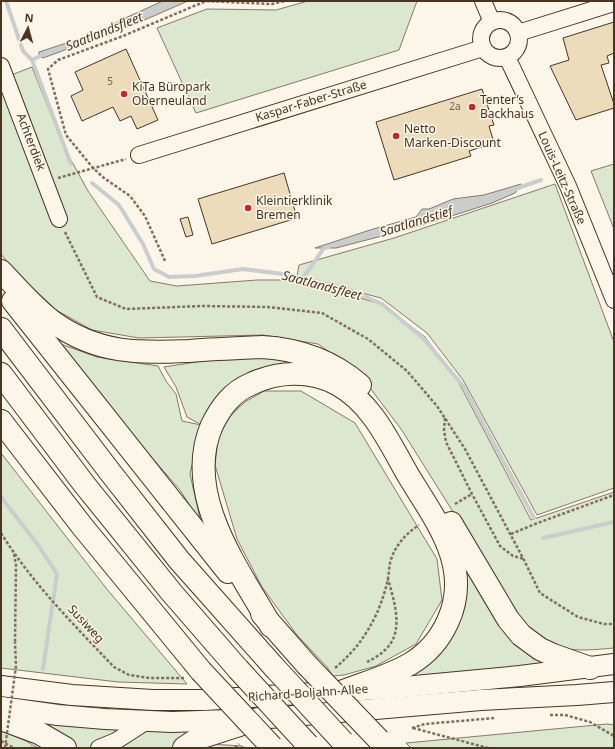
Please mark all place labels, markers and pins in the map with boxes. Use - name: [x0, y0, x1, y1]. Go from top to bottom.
- place label: KiTa Büropark Oberneuland: [132, 78, 211, 109]
- marker: KiTa Büropark Oberneuland: [119, 89, 129, 99]
- place label: Tenter’s Backhaus: [480, 91, 534, 122]
- marker: Tenter’s Backhaus: [467, 102, 477, 112]
- place label: Netto Marken-Discount: [404, 120, 501, 151]
- marker: Netto Marken-Discount: [391, 131, 401, 141]
- place label: Kleintierklinik Bremen: [256, 192, 333, 223]
- marker: Kleintierklinik Bremen: [243, 203, 253, 213]

